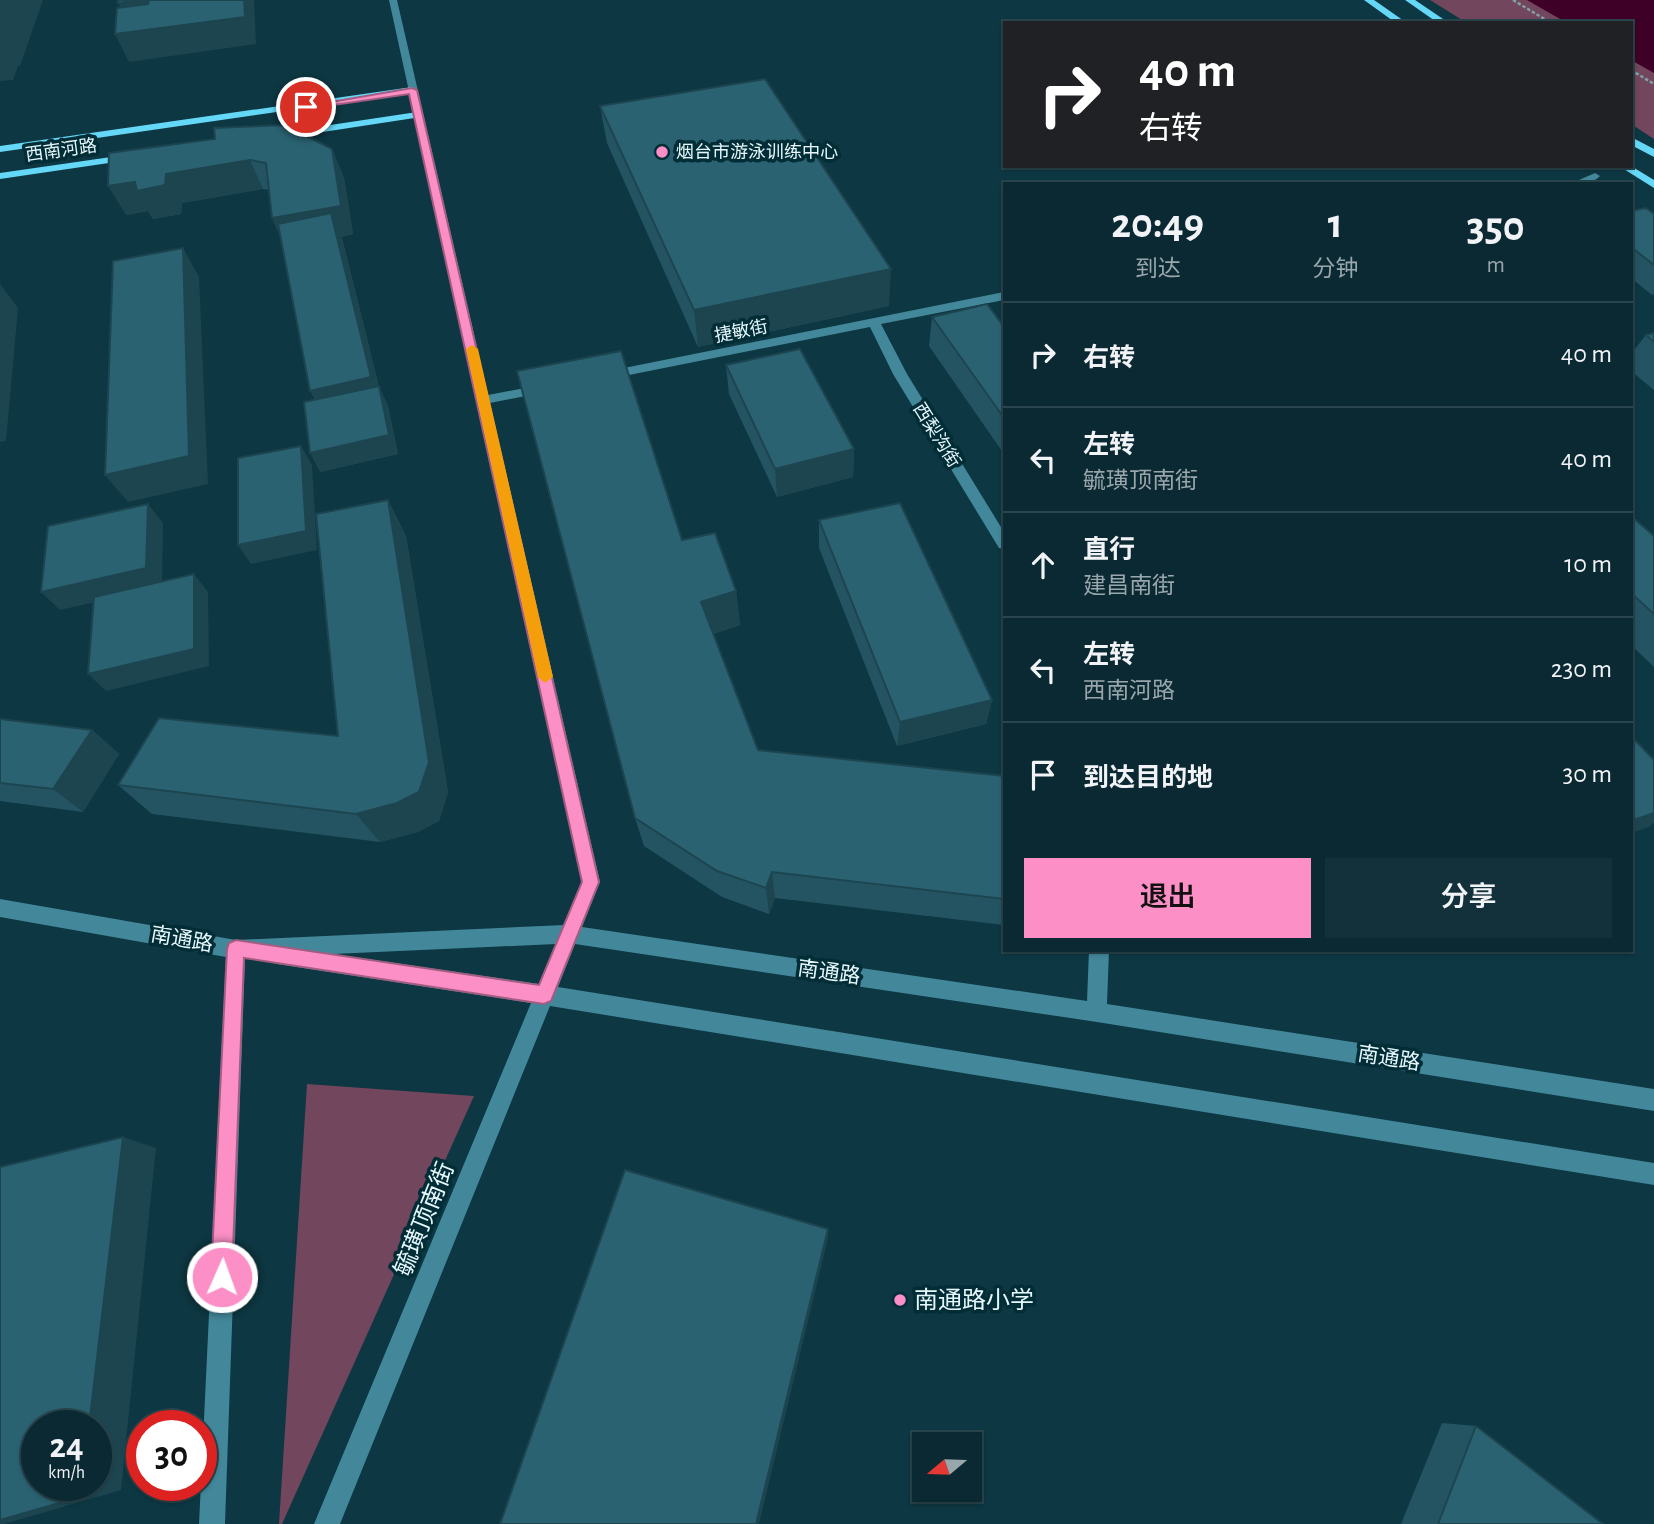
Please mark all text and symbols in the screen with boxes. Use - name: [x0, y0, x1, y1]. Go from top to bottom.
- text: 40 m: [1139, 47, 1236, 96]
- icon: right: [1024, 49, 1115, 140]
- pin: [276, 77, 336, 137]
- icon: arrive: [287, 88, 325, 126]
- text: 右转: [1139, 113, 1203, 145]
- street label: 西南河路: [24, 135, 98, 165]
- place label: 烟台市游泳训练中心: [676, 142, 838, 162]
- marker: 烟台市游泳训练中心: [654, 144, 670, 160]
- text: 20:49: [1111, 203, 1204, 245]
- text: 1: [1328, 203, 1343, 245]
- text: 350: [1467, 206, 1525, 248]
- text: m: [1486, 254, 1505, 277]
- text: 到达: [1135, 258, 1181, 281]
- text: 分钟: [1312, 258, 1358, 281]
- street label: 捷敏街: [713, 316, 769, 346]
- icon: right: [1024, 336, 1062, 374]
- text: 40 m: [1561, 341, 1612, 367]
- text: 右转: [1083, 345, 1135, 371]
- street label: 西梨沟街: [909, 399, 965, 471]
- text: 左转: [1083, 432, 1135, 458]
- icon: left: [1024, 441, 1062, 479]
- text: 40 m: [1561, 446, 1612, 472]
- text: 毓璜顶南街: [1083, 470, 1198, 493]
- text: 直行: [1083, 537, 1135, 563]
- icon: ahead: [1024, 546, 1062, 584]
- text: 10 m: [1564, 551, 1612, 577]
- text: 建昌南街: [1083, 575, 1175, 598]
- text: 左转: [1083, 642, 1135, 668]
- icon: left: [1024, 651, 1062, 689]
- text: 230 m: [1551, 656, 1612, 682]
- text: 西南河路: [1083, 680, 1175, 703]
- icon: arrive: [1024, 756, 1062, 794]
- text: 30 m: [1562, 761, 1612, 787]
- text: 到达目的地: [1083, 765, 1213, 791]
- button: 退出: [1024, 858, 1311, 938]
- button: 分享: [1325, 858, 1612, 938]
- street label: 南通路: [149, 923, 215, 955]
- street label: 南通路: [796, 957, 862, 987]
- street label: 南通路: [1356, 1042, 1422, 1074]
- street label: 毓璜顶南街: [389, 1158, 459, 1280]
- position arrow: [185, 1240, 259, 1314]
- place label: 南通路小学: [914, 1287, 1034, 1313]
- marker: 南通路小学: [892, 1292, 908, 1308]
- speed limit sign: 30: [126, 1410, 217, 1501]
- text: 24: [49, 1429, 84, 1464]
- north arrow: [912, 1432, 982, 1502]
- map controls: [912, 1432, 982, 1502]
- text: km/h: [48, 1464, 85, 1482]

